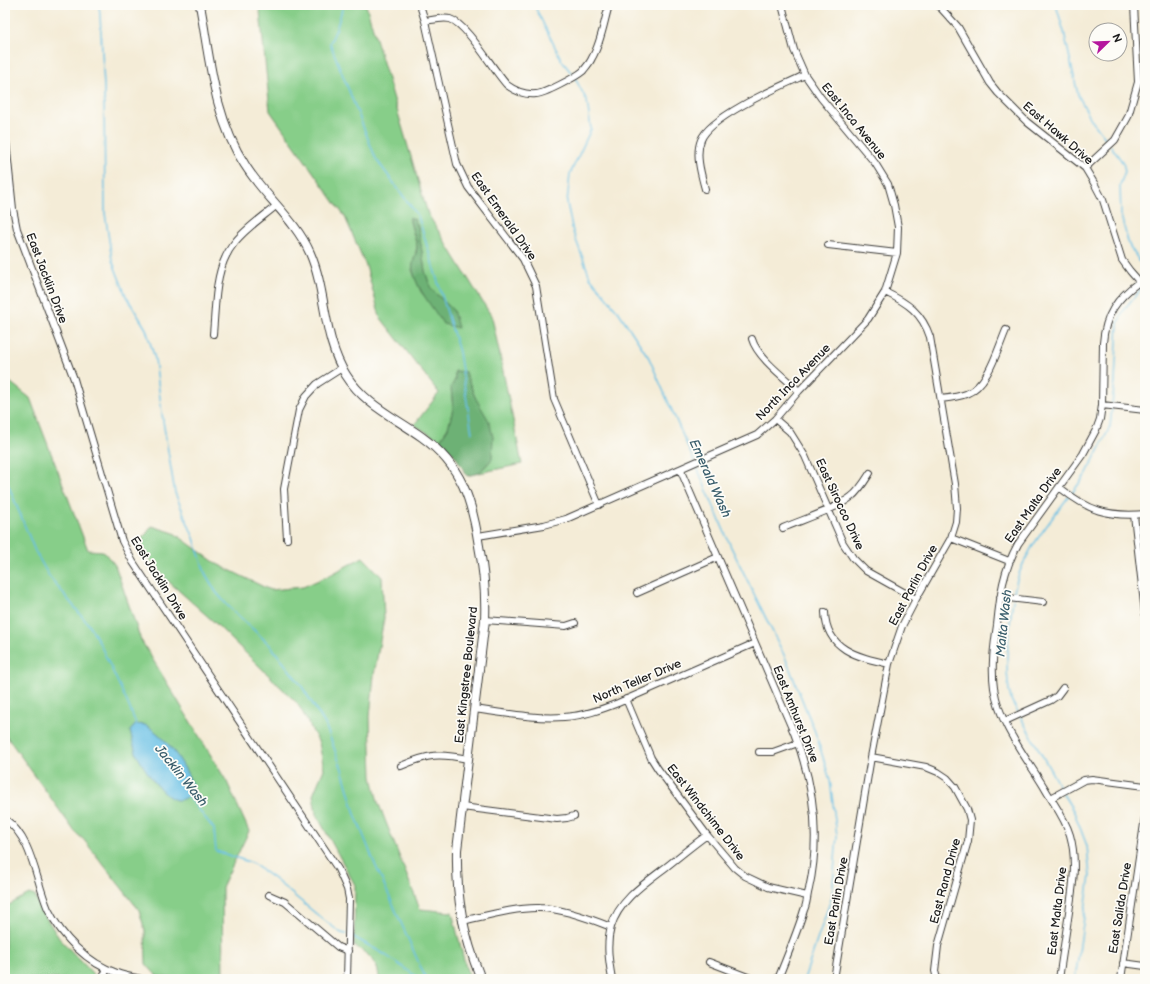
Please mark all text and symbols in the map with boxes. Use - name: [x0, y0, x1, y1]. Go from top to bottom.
- north arrow: [1088, 22, 1128, 62]
- text: N: [1109, 32, 1124, 45]
- street label: East Inca Avenue: [818, 80, 889, 163]
- street label: East Hawk Drive: [1019, 99, 1096, 168]
- street label: East Emerald Drive: [468, 169, 540, 263]
- street label: East Jacklin Drive: [22, 231, 71, 326]
- street label: North Inca Avenue: [753, 341, 834, 424]
- water label: Emerald Wash: [686, 437, 735, 520]
- street label: East Sirocco Drive: [812, 456, 867, 552]
- street label: East Malta Drive: [1002, 465, 1065, 546]
- street label: East Jacklin Drive: [127, 534, 190, 623]
- street label: East Parlin Drive: [886, 542, 941, 628]
- water label: Malta Wash: [992, 589, 1015, 658]
- street label: East Kingstree Boulevard: [452, 606, 481, 744]
- street label: North Teller Drive: [591, 656, 684, 707]
- street label: East Amhurst Drive: [769, 663, 822, 765]
- water label: Jacklin Wash: [151, 741, 211, 810]
- street label: East Windchime Drive: [663, 761, 748, 864]
- street label: East Rand Drive: [927, 837, 964, 926]
- street label: East Parlin Drive: [821, 856, 852, 946]
- street label: East Salida Drive: [1106, 861, 1135, 955]
- street label: East Malta Drive: [1045, 866, 1070, 956]

